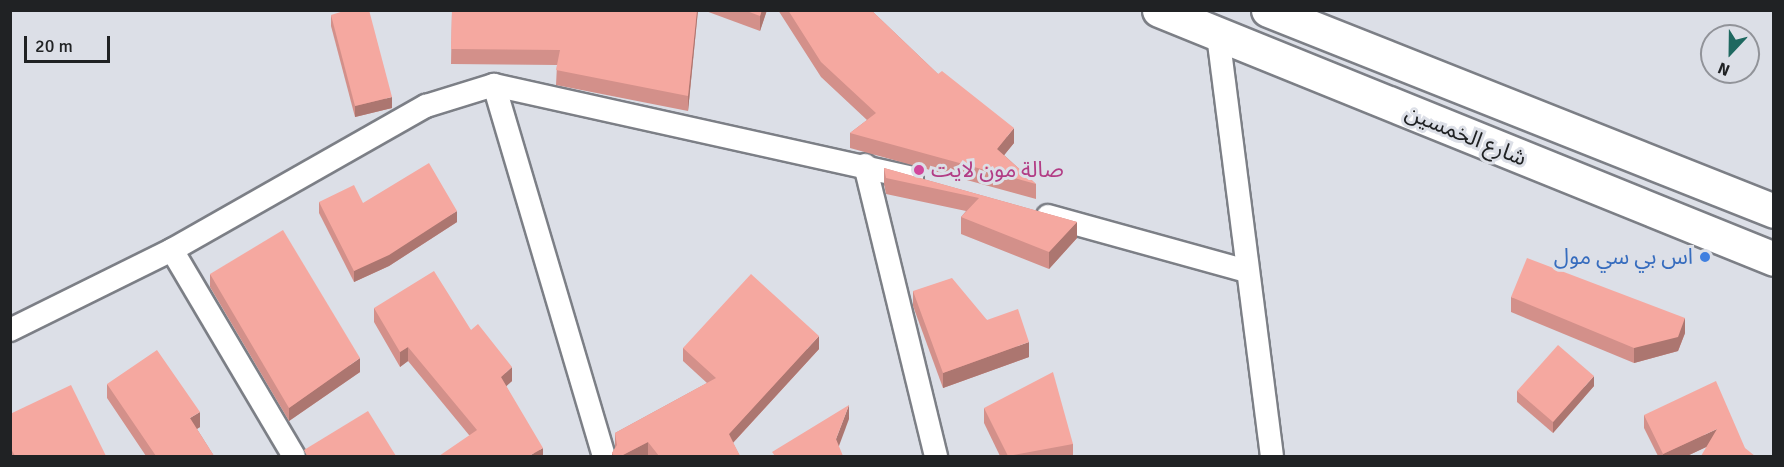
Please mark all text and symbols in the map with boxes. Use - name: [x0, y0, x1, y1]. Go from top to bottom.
- scale bar: [27, 24, 112, 62]
- north arrow: [1700, 24, 1760, 84]
- text: 20 m: [35, 35, 73, 57]
- text: N: [1715, 57, 1733, 80]
- street label: شارع الخمسين: [1402, 99, 1530, 171]
- place label: صالة مون لايت: [931, 157, 1064, 183]
- marker: صالة مون لايت: [912, 163, 926, 177]
- place label: اس بي سي مول: [1554, 244, 1693, 270]
- marker: اس بي سي مول: [1698, 250, 1712, 264]

